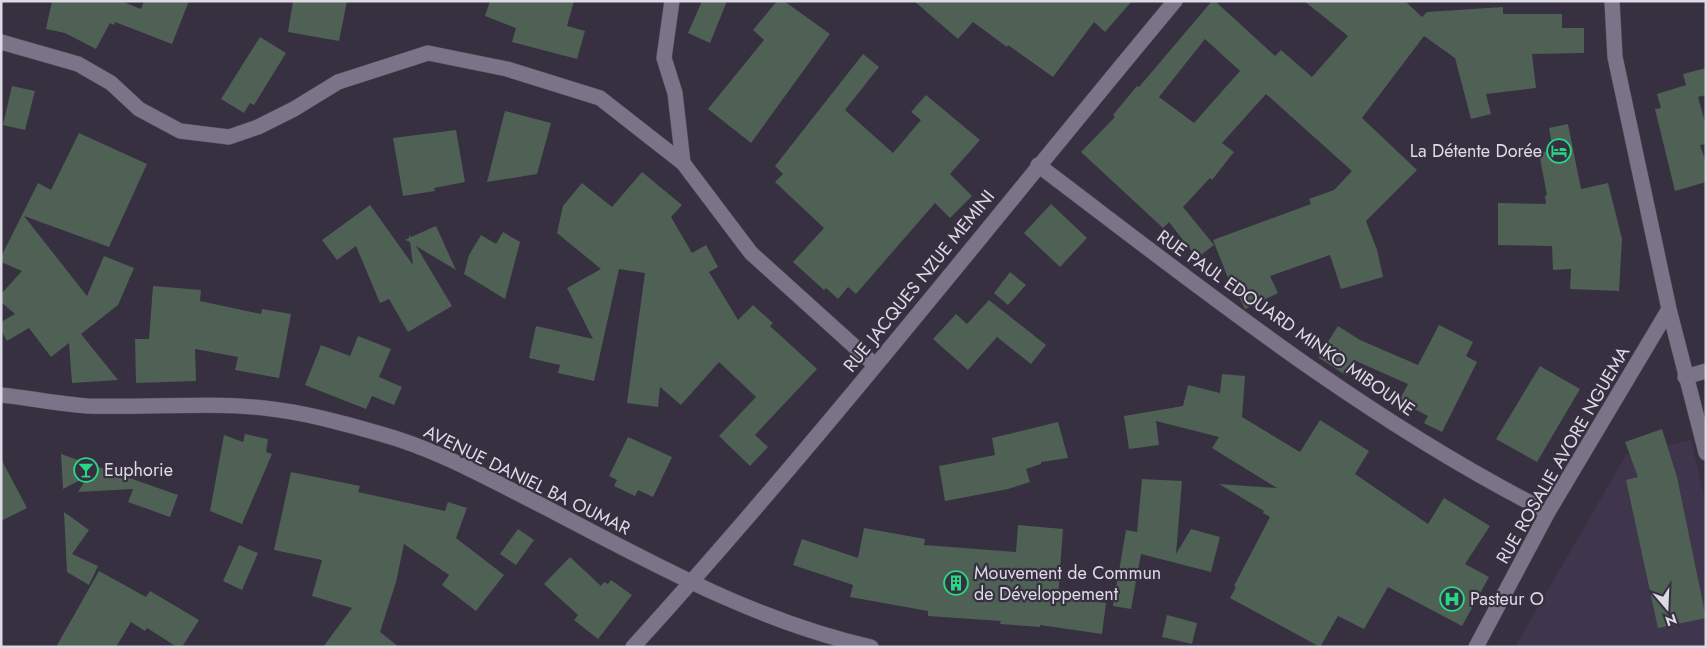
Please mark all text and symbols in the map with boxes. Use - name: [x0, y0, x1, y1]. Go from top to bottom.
- place label: La Détente Dorée: [1410, 138, 1542, 164]
- hotel icon: La Détente Dorée: [1546, 138, 1572, 164]
- street label: RUE JACQUES NZUE MEMINI: [837, 184, 1001, 378]
- street label: RUE PAUL EDOUARD MINKO MIBOUNE: [1152, 224, 1420, 422]
- street label: RUE ROSALIE AVORE NGUEMA: [1490, 341, 1636, 569]
- street label: AVENUE DANIEL BA OUMAR: [419, 419, 635, 541]
- bar icon: Euphorie: [73, 457, 99, 483]
- place label: Euphorie: [104, 457, 173, 483]
- place label: Mouvement de Commun de Développement: [974, 560, 1161, 607]
- building icon: Mouvement de Commun de Développement: [943, 570, 969, 596]
- north arrow: [1642, 583, 1692, 633]
- hospital icon: Pasteur O: [1439, 586, 1465, 612]
- place label: Pasteur O: [1470, 586, 1544, 612]
- text: N: [1663, 609, 1680, 632]

